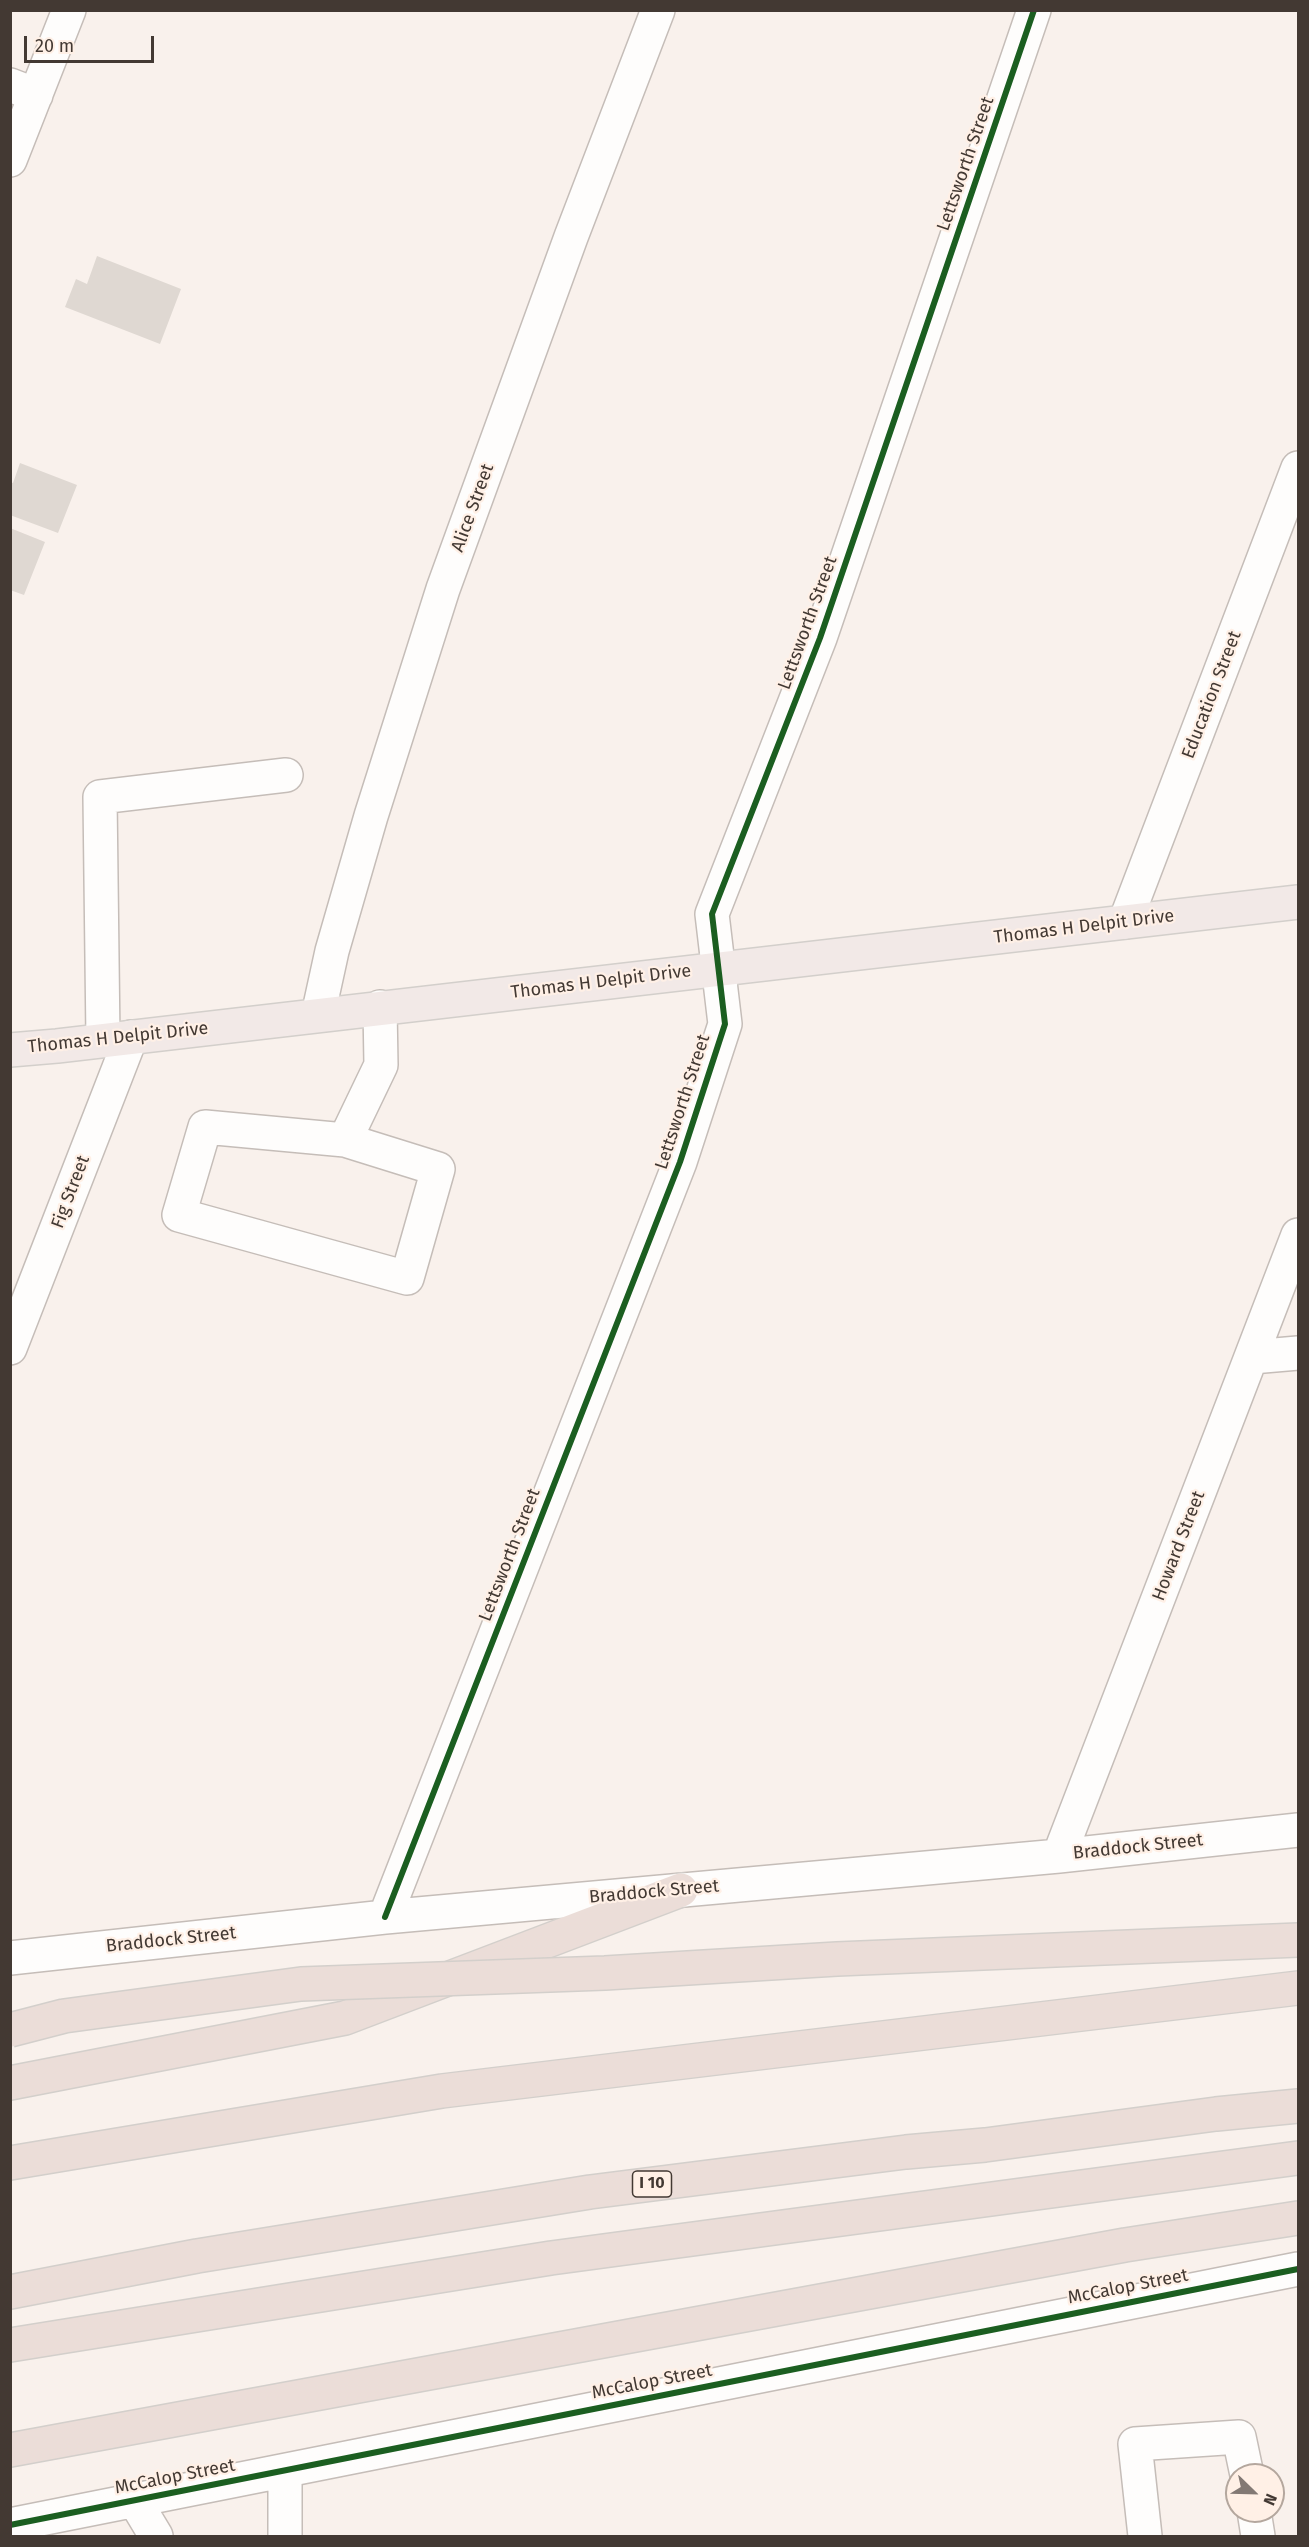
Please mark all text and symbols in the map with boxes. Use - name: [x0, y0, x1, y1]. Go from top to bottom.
- scale bar: [27, 24, 158, 62]
- text: 20 m: [35, 35, 74, 57]
- street label: Lettsworth Street: [933, 94, 999, 234]
- street label: Alice Street: [447, 461, 499, 555]
- street label: Lettsworth Street: [774, 553, 842, 693]
- street label: Education Street: [1178, 628, 1246, 762]
- street label: Thomas H Delpit Drive: [993, 905, 1175, 949]
- street label: Thomas H Delpit Drive: [510, 960, 692, 1004]
- street label: Thomas H Delpit Drive: [27, 1018, 209, 1058]
- street label: Lettsworth Street: [651, 1032, 715, 1172]
- street label: Fig Street: [47, 1153, 95, 1231]
- street label: Lettsworth Street: [475, 1485, 545, 1625]
- street label: Howard Street: [1148, 1488, 1210, 1604]
- street label: Braddock Street: [1072, 1829, 1204, 1865]
- street label: Braddock Street: [588, 1876, 720, 1908]
- street label: Braddock Street: [105, 1922, 237, 1958]
- road number: I 10: [632, 2171, 672, 2197]
- street label: McCalop Street: [1066, 2265, 1190, 2309]
- street label: McCalop Street: [590, 2360, 714, 2404]
- street label: McCalop Street: [113, 2455, 237, 2499]
- north arrow: [1225, 2463, 1285, 2523]
- text: N: [1259, 2491, 1281, 2508]

